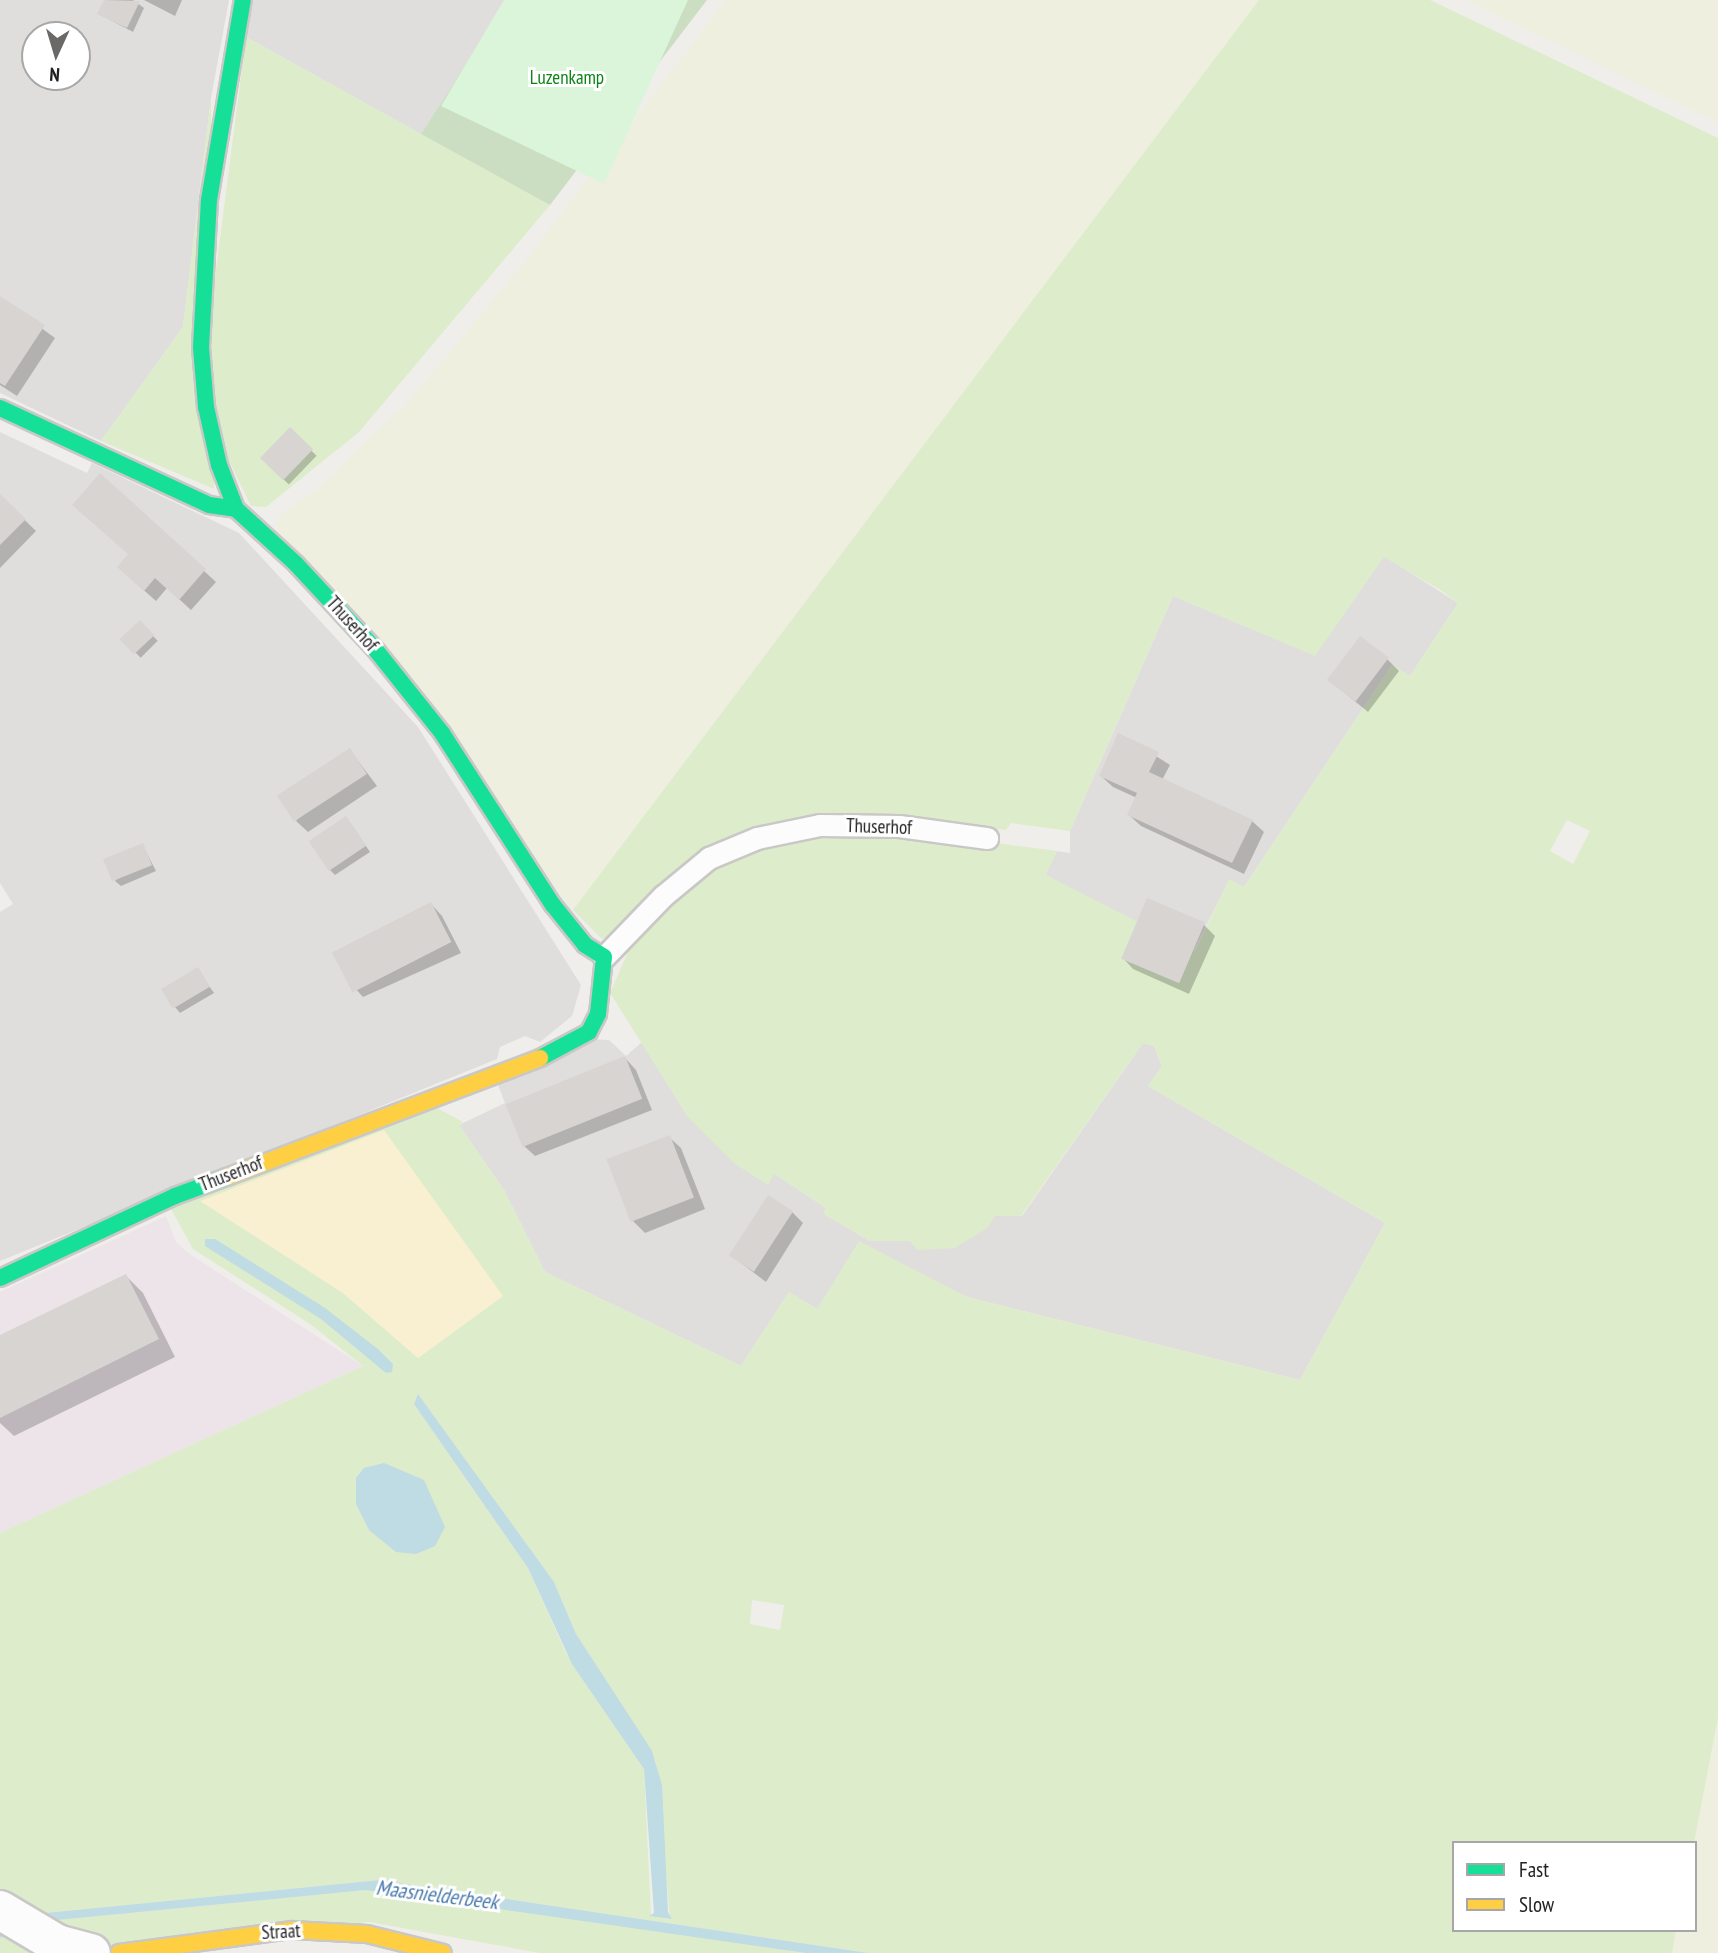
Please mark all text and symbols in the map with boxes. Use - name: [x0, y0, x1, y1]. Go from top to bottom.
- north arrow: [21, 21, 91, 91]
- text: N: [49, 63, 61, 87]
- park label: Luzenkamp: [530, 67, 604, 89]
- street label: Thuserhof: [322, 592, 382, 656]
- street label: Thuserhof: [846, 814, 912, 840]
- street label: Thuserhof: [196, 1152, 266, 1196]
- legend: [1452, 1841, 1697, 1932]
- text: Fast: [1519, 1856, 1549, 1883]
- water label: Maasnielderbeek: [375, 1875, 499, 1915]
- text: Slow: [1519, 1891, 1554, 1918]
- street label: Straat: [261, 1920, 301, 1944]

